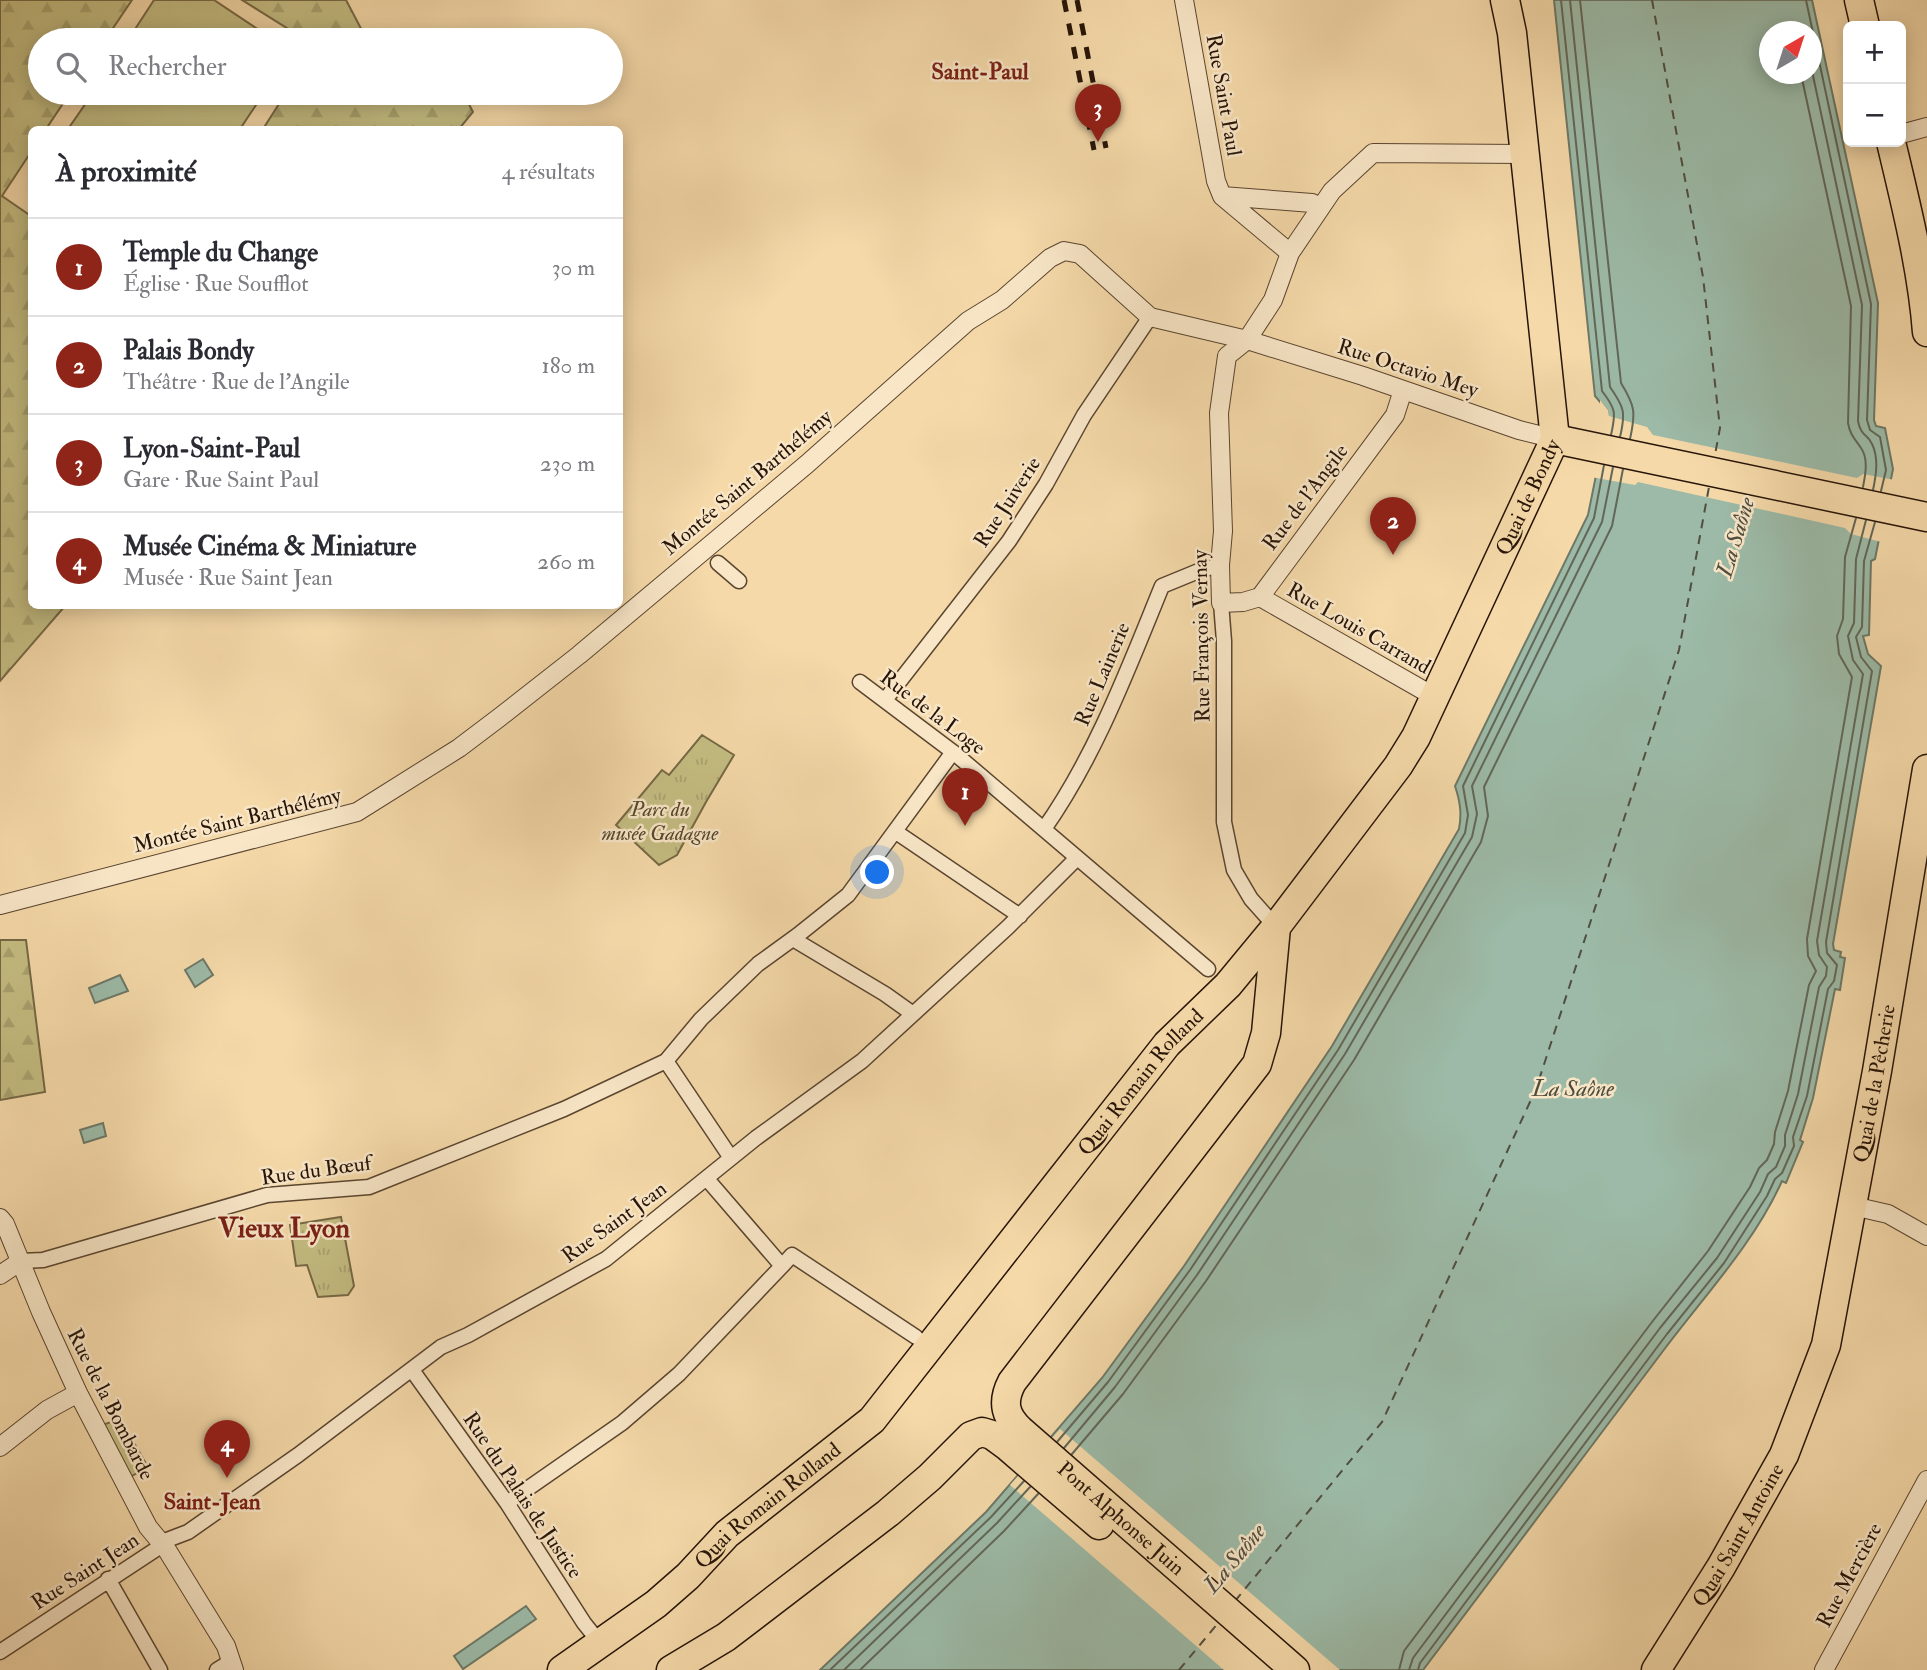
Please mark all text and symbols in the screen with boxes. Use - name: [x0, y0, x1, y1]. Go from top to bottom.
- north arrow: [1759, 21, 1822, 84]
- map controls: [1843, 21, 1906, 147]
- button: +: [1843, 21, 1906, 84]
- search box: [28, 28, 623, 105]
- street label: Rue Saint Paul: [1199, 32, 1248, 159]
- icon: search: [52, 48, 90, 86]
- text: Rechercher: [108, 51, 227, 83]
- district label: Saint-Paul: [931, 57, 1030, 86]
- pin: 3: [1075, 84, 1121, 142]
- button: −: [1843, 84, 1906, 147]
- text: À proximité: [56, 153, 196, 190]
- text: 4 résultats: [502, 157, 595, 186]
- text: Temple du Change: [123, 237, 318, 269]
- text: 1: [75, 253, 83, 282]
- text: 30 m: [552, 253, 595, 282]
- text: Église · Rue Soufflot: [123, 269, 309, 298]
- street label: Rue Octavio Mey: [1334, 333, 1482, 404]
- text: Palais Bondy: [123, 335, 254, 367]
- text: 2: [73, 351, 85, 380]
- text: 180 m: [542, 351, 595, 380]
- text: Théâtre · Rue de l'Angile: [123, 367, 350, 396]
- street label: Montée Saint Barthélémy: [657, 403, 838, 561]
- text: Lyon-Saint-Paul: [123, 433, 300, 465]
- street label: Quai de Bondy: [1490, 434, 1567, 560]
- street label: Rue de l'Angile: [1257, 438, 1354, 556]
- text: 3: [75, 449, 83, 478]
- text: 230 m: [540, 449, 595, 478]
- street label: Rue Juiverie: [968, 452, 1047, 553]
- text: Gare · Rue Saint Paul: [123, 465, 319, 494]
- water label: La Saône: [1709, 493, 1761, 582]
- pin: 2: [1370, 497, 1416, 555]
- text: Musée Cinéma & Miniature: [123, 531, 416, 563]
- text: 4: [73, 547, 85, 576]
- text: 260 m: [537, 547, 595, 576]
- street label: Rue François Vernay: [1186, 549, 1217, 723]
- text: Musée · Rue Saint Jean: [123, 563, 333, 592]
- street label: Rue Louis Carrand: [1282, 576, 1436, 681]
- street label: Rue Lainerie: [1069, 618, 1136, 730]
- street label: Rue de la Loge: [875, 664, 991, 761]
- pin: 1: [942, 768, 988, 826]
- street label: Montée Saint Barthélémy: [130, 781, 345, 859]
- park label: Parc du musée Gadagne: [602, 796, 719, 847]
- your location: [860, 855, 894, 889]
- street label: Quai Romain Rolland: [1072, 1002, 1210, 1161]
- street label: Quai de la Pêcherie: [1847, 1002, 1902, 1165]
- water label: La Saône: [1531, 1074, 1614, 1103]
- street label: Rue du Bœuf: [259, 1149, 376, 1192]
- street label: Rue Saint Jean: [557, 1175, 672, 1270]
- district label: Vieux Lyon: [217, 1211, 350, 1246]
- street label: Rue de la Bombarde: [61, 1324, 161, 1485]
- street label: Rue du Palais de Justice: [457, 1407, 589, 1584]
- pin: 4: [204, 1420, 250, 1478]
- street label: Quai Romain Rolland: [689, 1436, 847, 1575]
- street label: Pont Alphonse Juin: [1051, 1456, 1191, 1582]
- street label: Quai Saint Antoine: [1686, 1459, 1791, 1612]
- district label: Saint-Jean: [163, 1487, 261, 1517]
- water label: La Saône: [1196, 1517, 1272, 1600]
- street label: Rue Mercière: [1811, 1518, 1888, 1632]
- street label: Rue Saint Jean: [26, 1526, 144, 1616]

